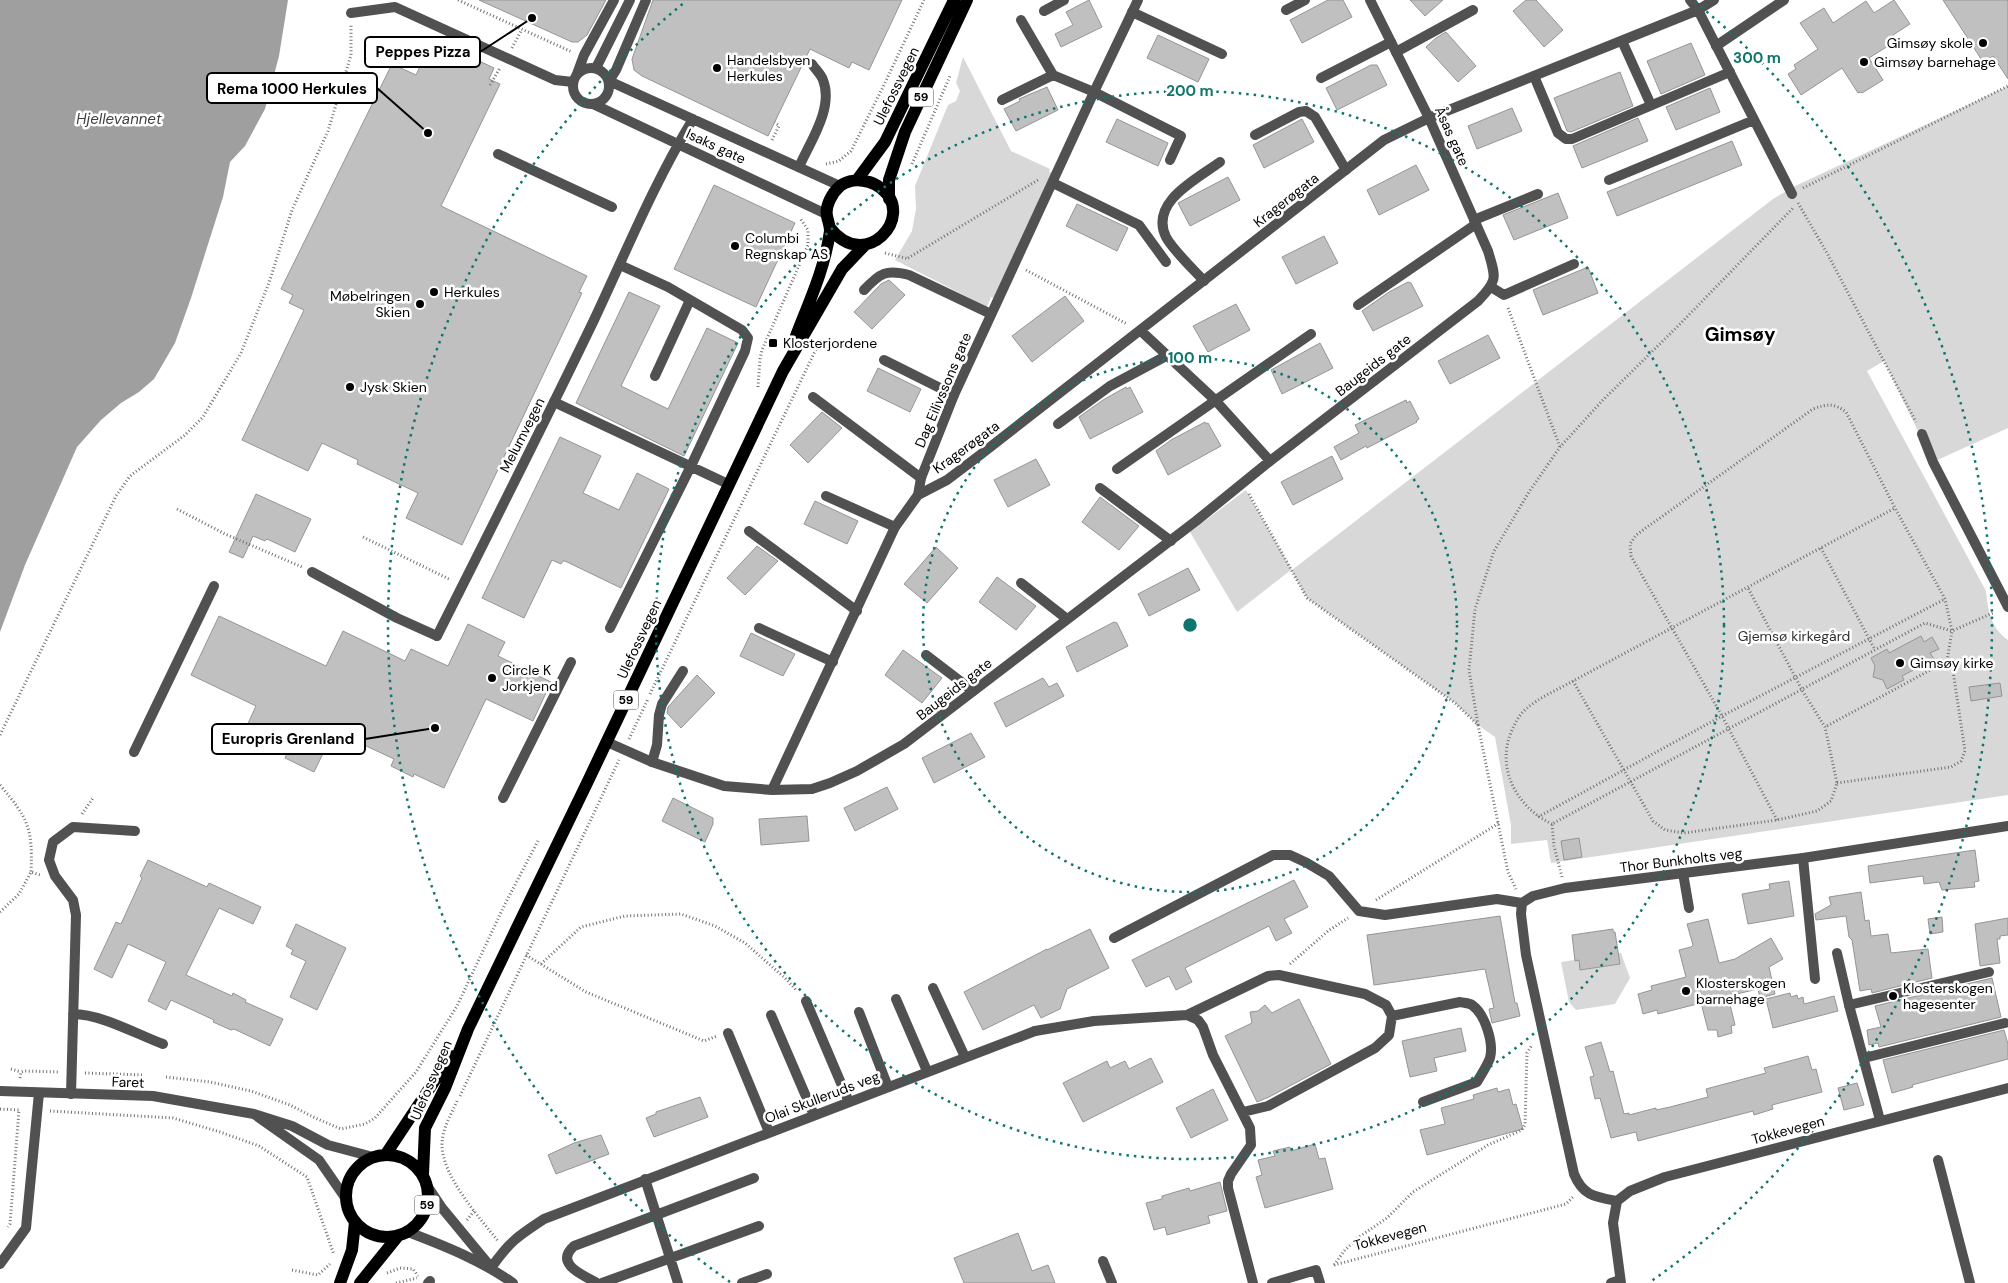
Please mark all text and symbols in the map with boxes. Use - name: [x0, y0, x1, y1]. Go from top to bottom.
- place label: Gimsøy skole: [1887, 34, 1973, 52]
- callout: Peppes Pizza: [365, 37, 480, 67]
- marker: Gimsøy skole: [1977, 37, 1989, 49]
- text: Peppes Pizza: [376, 42, 470, 62]
- street label: Ulefossvegen: [869, 44, 923, 128]
- text: 300 m: [1733, 48, 1781, 68]
- place label: Handelsbyen Herkules: [727, 51, 810, 85]
- place label: Gimsøy barnehage: [1874, 53, 1996, 71]
- marker: Gimsøy barnehage: [1858, 56, 1870, 68]
- marker: Handelsbyen Herkules: [711, 62, 723, 74]
- callout: Rema 1000 Herkules: [207, 73, 377, 103]
- text: Rema 1000 Herkules: [217, 79, 367, 99]
- text: 200 m: [1166, 81, 1214, 101]
- road number: 59: [908, 88, 934, 106]
- street label: Åsas gate: [1431, 103, 1473, 169]
- water label: Hjellevannet: [76, 109, 162, 129]
- street label: Isaks gate: [683, 124, 749, 168]
- street label: Kragerøgata: [1250, 169, 1322, 231]
- place label: Columbi Regnskap AS: [745, 229, 828, 263]
- marker: Columbi Regnskap AS: [729, 240, 741, 252]
- place label: Herkules: [444, 283, 500, 301]
- marker: Herkules: [428, 286, 440, 298]
- place label: Møbelringen Skien: [330, 287, 410, 321]
- marker: Møbelringen Skien: [414, 298, 426, 310]
- district label: Gimsøy: [1705, 322, 1776, 347]
- street label: Dag Eilivssons gate: [911, 330, 975, 450]
- street label: Baugeids gate: [1332, 330, 1414, 400]
- place label: Klosterjordene: [783, 334, 877, 352]
- marker: Klosterjordene: [767, 337, 779, 349]
- text: 100 m: [1168, 348, 1212, 368]
- place label: Jysk Skien: [360, 378, 427, 396]
- marker: Jysk Skien: [344, 381, 356, 393]
- street label: Melumvegen: [495, 395, 549, 475]
- street label: Kragerøgata: [929, 417, 1003, 477]
- street label: Ulefossvegen: [613, 597, 665, 681]
- centre of rings: [1181, 616, 1199, 634]
- park label: Gjemsø kirkegård: [1738, 627, 1850, 645]
- street label: Baugeids gate: [913, 654, 995, 724]
- place label: Gimsøy kirke: [1910, 654, 1993, 672]
- marker: Gimsøy kirke: [1894, 657, 1906, 669]
- place label: Circle K Jorkjend: [502, 661, 558, 695]
- marker: Circle K Jorkjend: [486, 672, 498, 684]
- road number: 59: [614, 690, 638, 710]
- callout: Europris Grenland: [212, 724, 365, 754]
- text: Europris Grenland: [222, 729, 354, 749]
- street label: Thor Bunkholts veg: [1619, 844, 1743, 876]
- place label: Klosterskogen barnehage: [1696, 974, 1786, 1008]
- place label: Klosterskogen hagesenter: [1903, 979, 1993, 1013]
- marker: Klosterskogen barnehage: [1680, 985, 1692, 997]
- marker: Klosterskogen hagesenter: [1887, 990, 1899, 1002]
- street label: Ulefossvegen: [406, 1037, 456, 1123]
- street label: Olai Skulleruds veg: [762, 1067, 882, 1127]
- street label: Faret: [111, 1072, 145, 1092]
- street label: Tokkevegen: [1750, 1112, 1826, 1148]
- road number: 59: [414, 1196, 440, 1214]
- street label: Tokkevegen: [1352, 1218, 1428, 1254]

